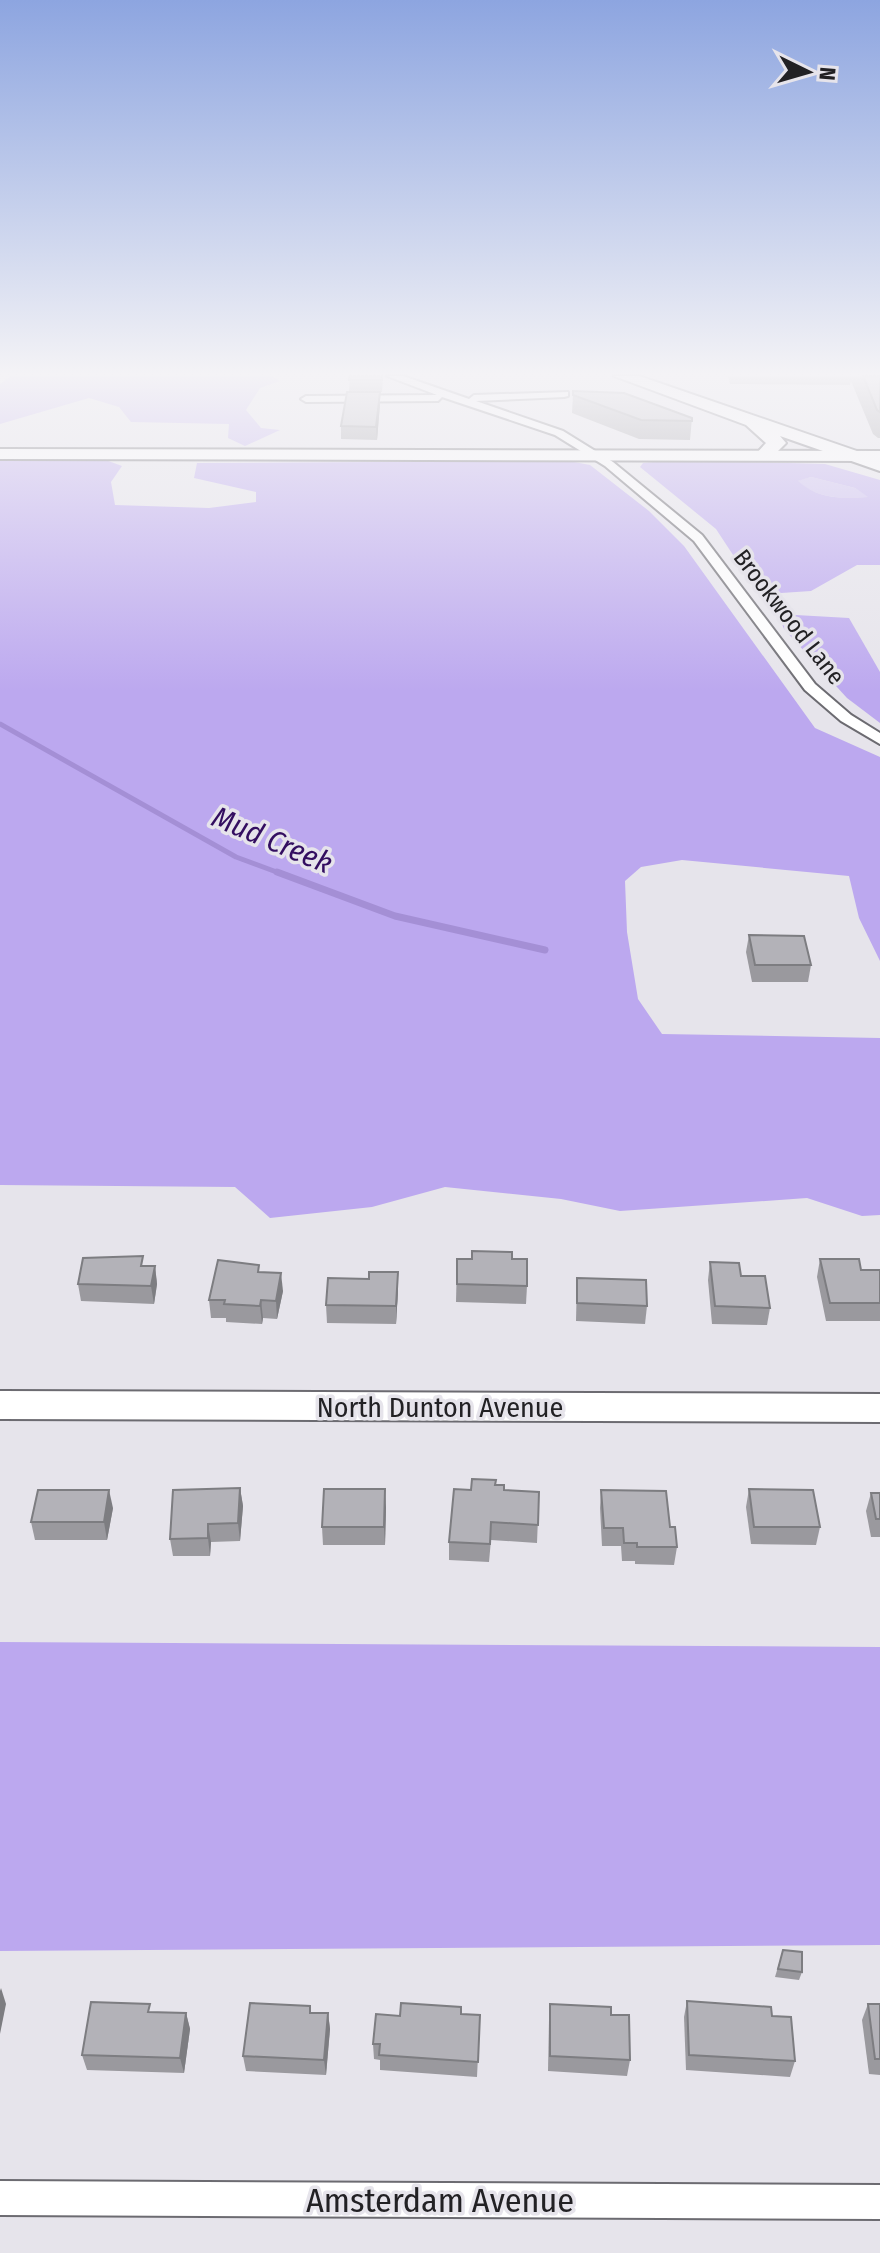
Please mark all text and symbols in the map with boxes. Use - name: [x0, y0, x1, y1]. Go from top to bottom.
- north arrow: [768, 32, 848, 112]
- text: N: [813, 66, 841, 81]
- street label: Brookwood Lane: [728, 544, 850, 690]
- water label: Mud Creek: [207, 799, 338, 881]
- street label: North Dunton Avenue: [317, 1391, 563, 1424]
- street label: Amsterdam Avenue: [306, 2180, 574, 2221]

